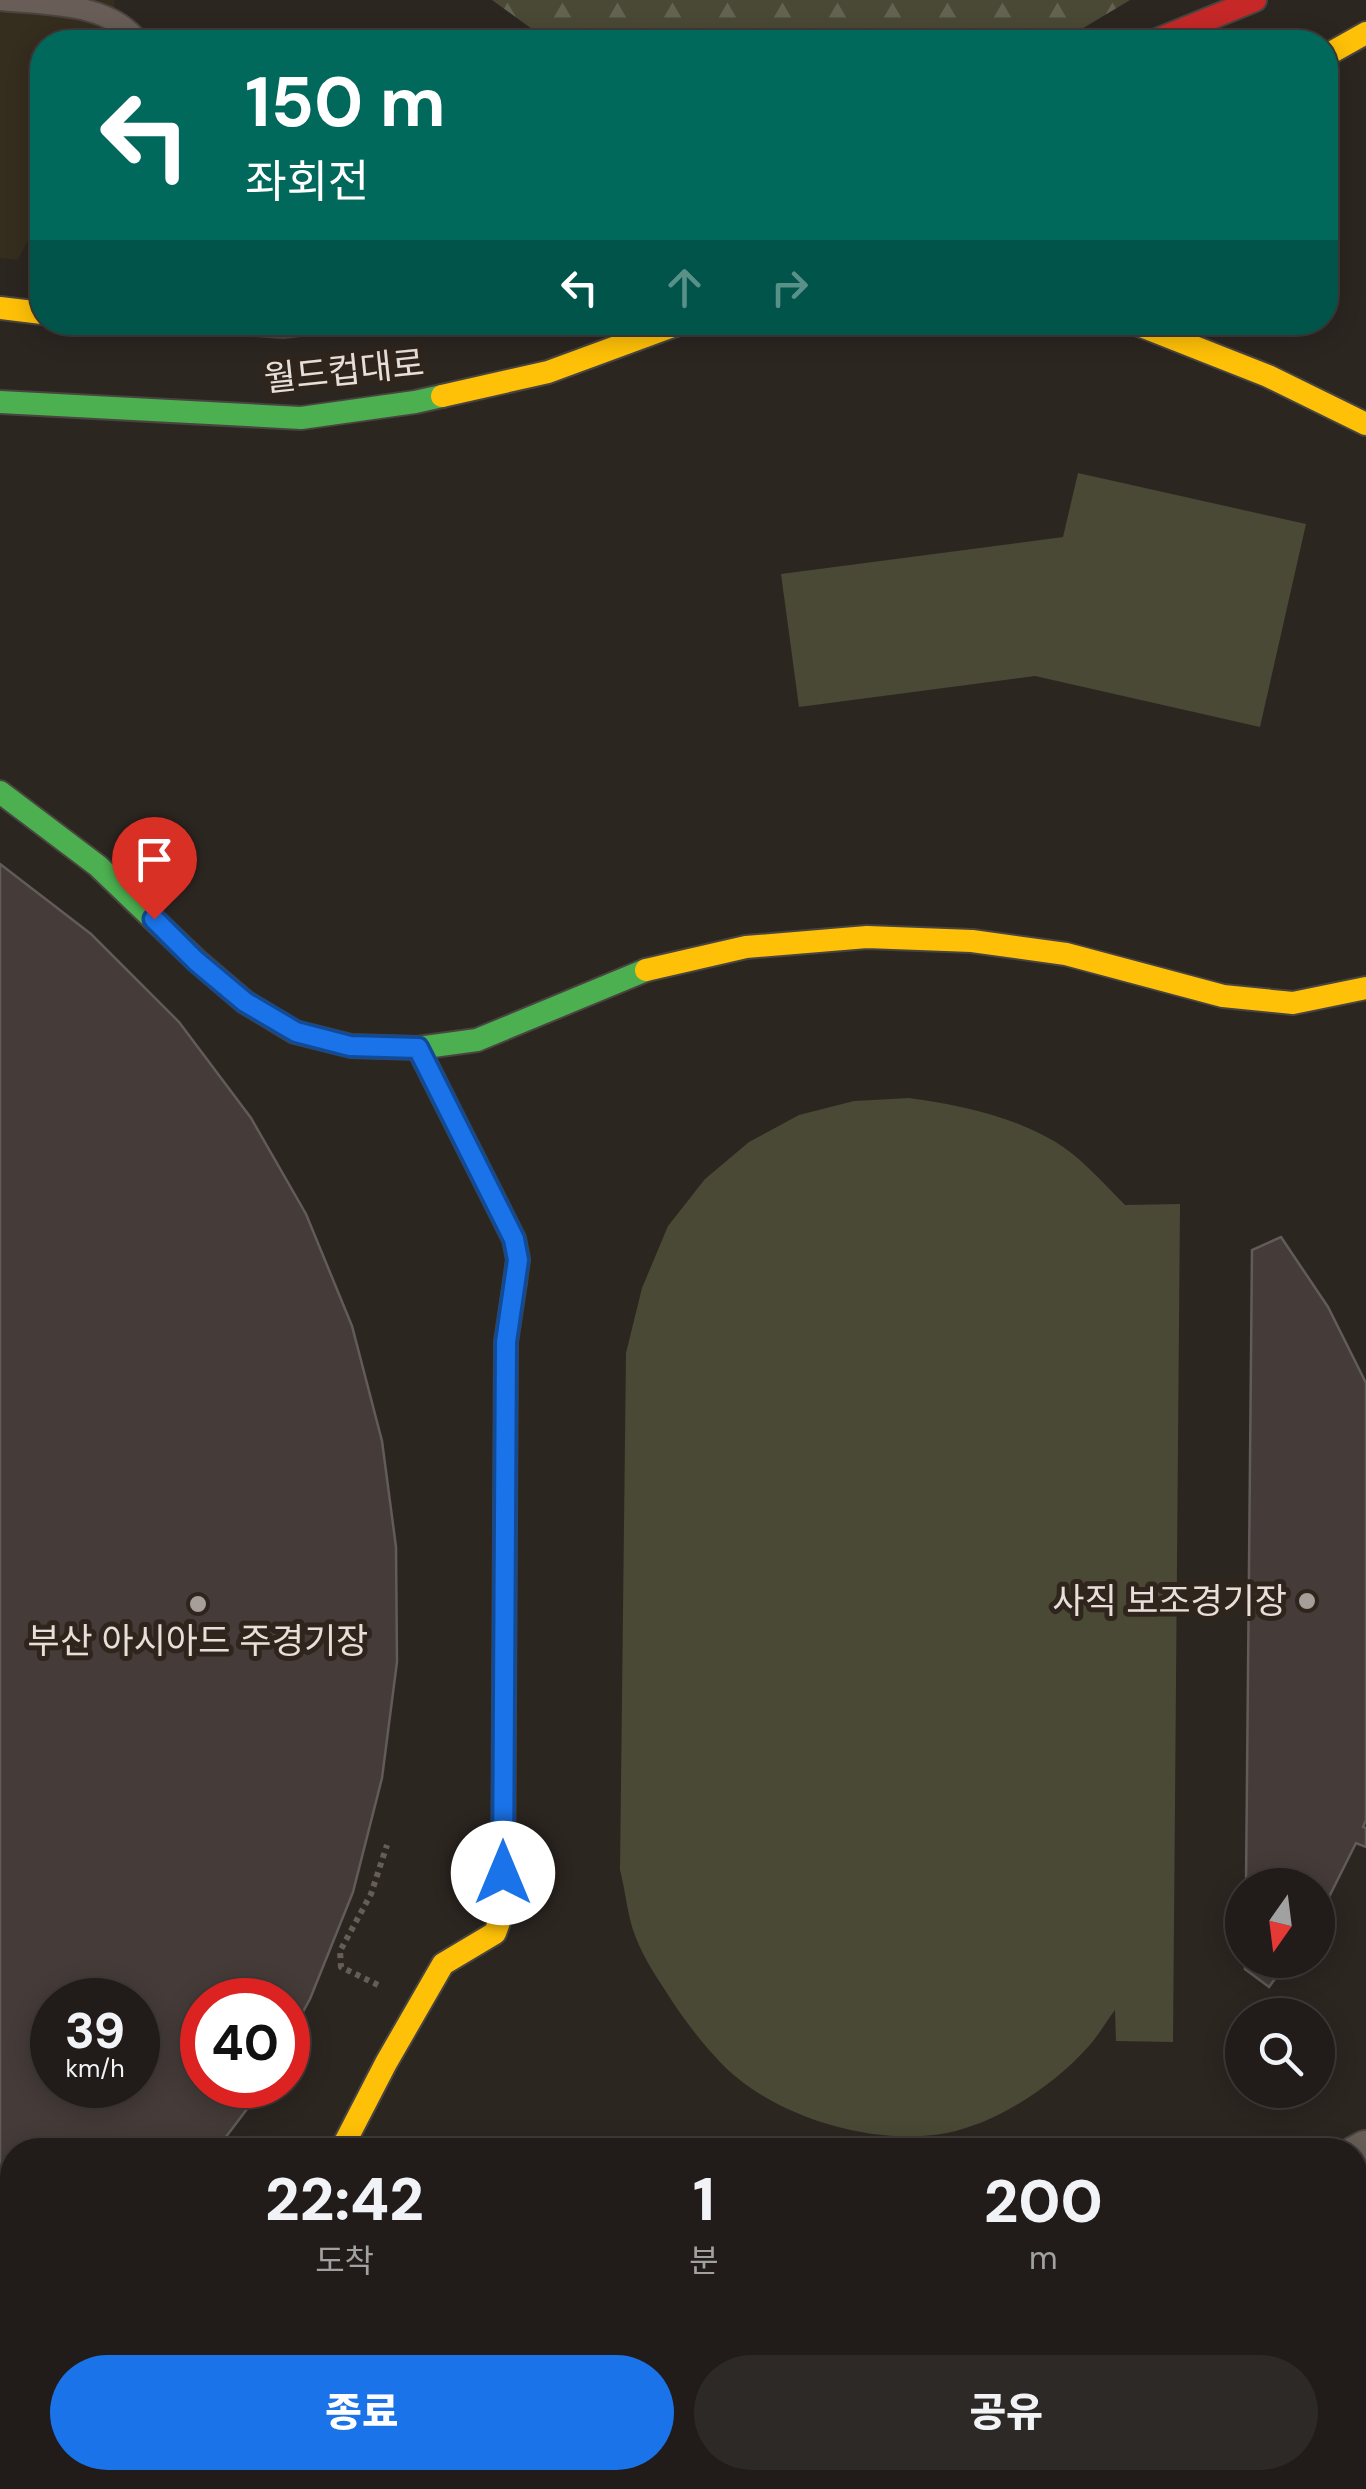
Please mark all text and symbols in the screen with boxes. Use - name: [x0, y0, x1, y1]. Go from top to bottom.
- text: 150 m: [245, 57, 446, 148]
- icon: left: [80, 70, 210, 200]
- text: 좌회전: [245, 152, 369, 211]
- icon: left: [552, 260, 607, 315]
- icon: ahead: [657, 260, 712, 315]
- icon: right: [762, 260, 817, 315]
- street label: 월드컵대로: [262, 340, 426, 402]
- pin: [112, 817, 197, 920]
- icon: arrive: [127, 832, 182, 887]
- place label: 사직 보조경기장: [1052, 1578, 1287, 1624]
- marker: 사직 보조경기장: [1296, 1590, 1318, 1612]
- marker: 부산 아시아드 주경기장: [187, 1593, 209, 1615]
- place label: 부산 아시아드 주경기장: [28, 1618, 368, 1664]
- position arrow: [451, 1821, 555, 1925]
- north arrow: [1225, 1868, 1335, 1978]
- map controls: [1225, 1868, 1335, 2108]
- speed limit sign: 40: [180, 1978, 310, 2108]
- text: 39: [65, 1998, 125, 2064]
- button: search: [1225, 1998, 1335, 2108]
- text: km/h: [65, 2052, 125, 2085]
- text: 22:42: [265, 2160, 424, 2239]
- text: 1: [693, 2160, 715, 2239]
- text: 200: [984, 2162, 1103, 2241]
- text: m: [1029, 2237, 1058, 2279]
- text: 도착: [315, 2240, 374, 2282]
- text: 분: [689, 2240, 719, 2282]
- button: 종료: [50, 2355, 674, 2470]
- button: 공유: [694, 2355, 1318, 2470]

